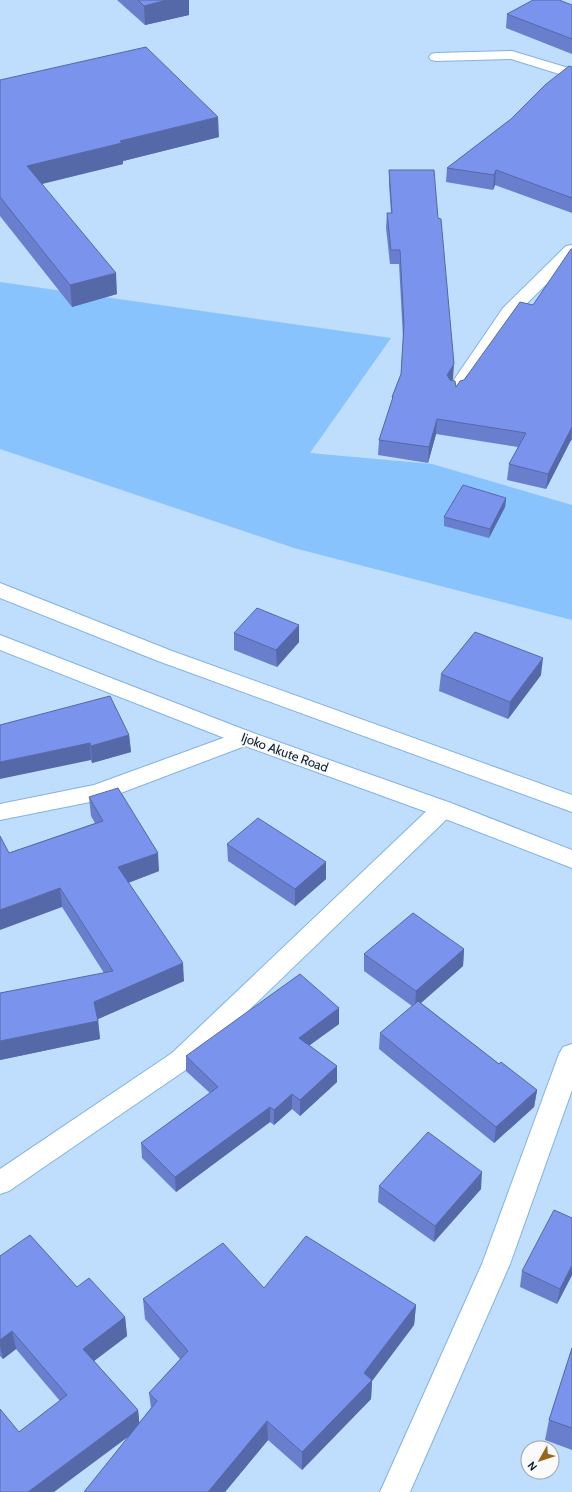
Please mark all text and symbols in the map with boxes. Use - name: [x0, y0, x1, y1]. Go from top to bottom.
- street label: Ijoko Akute Road: [239, 729, 331, 776]
- north arrow: [520, 1440, 560, 1480]
- text: N: [524, 1459, 540, 1474]

